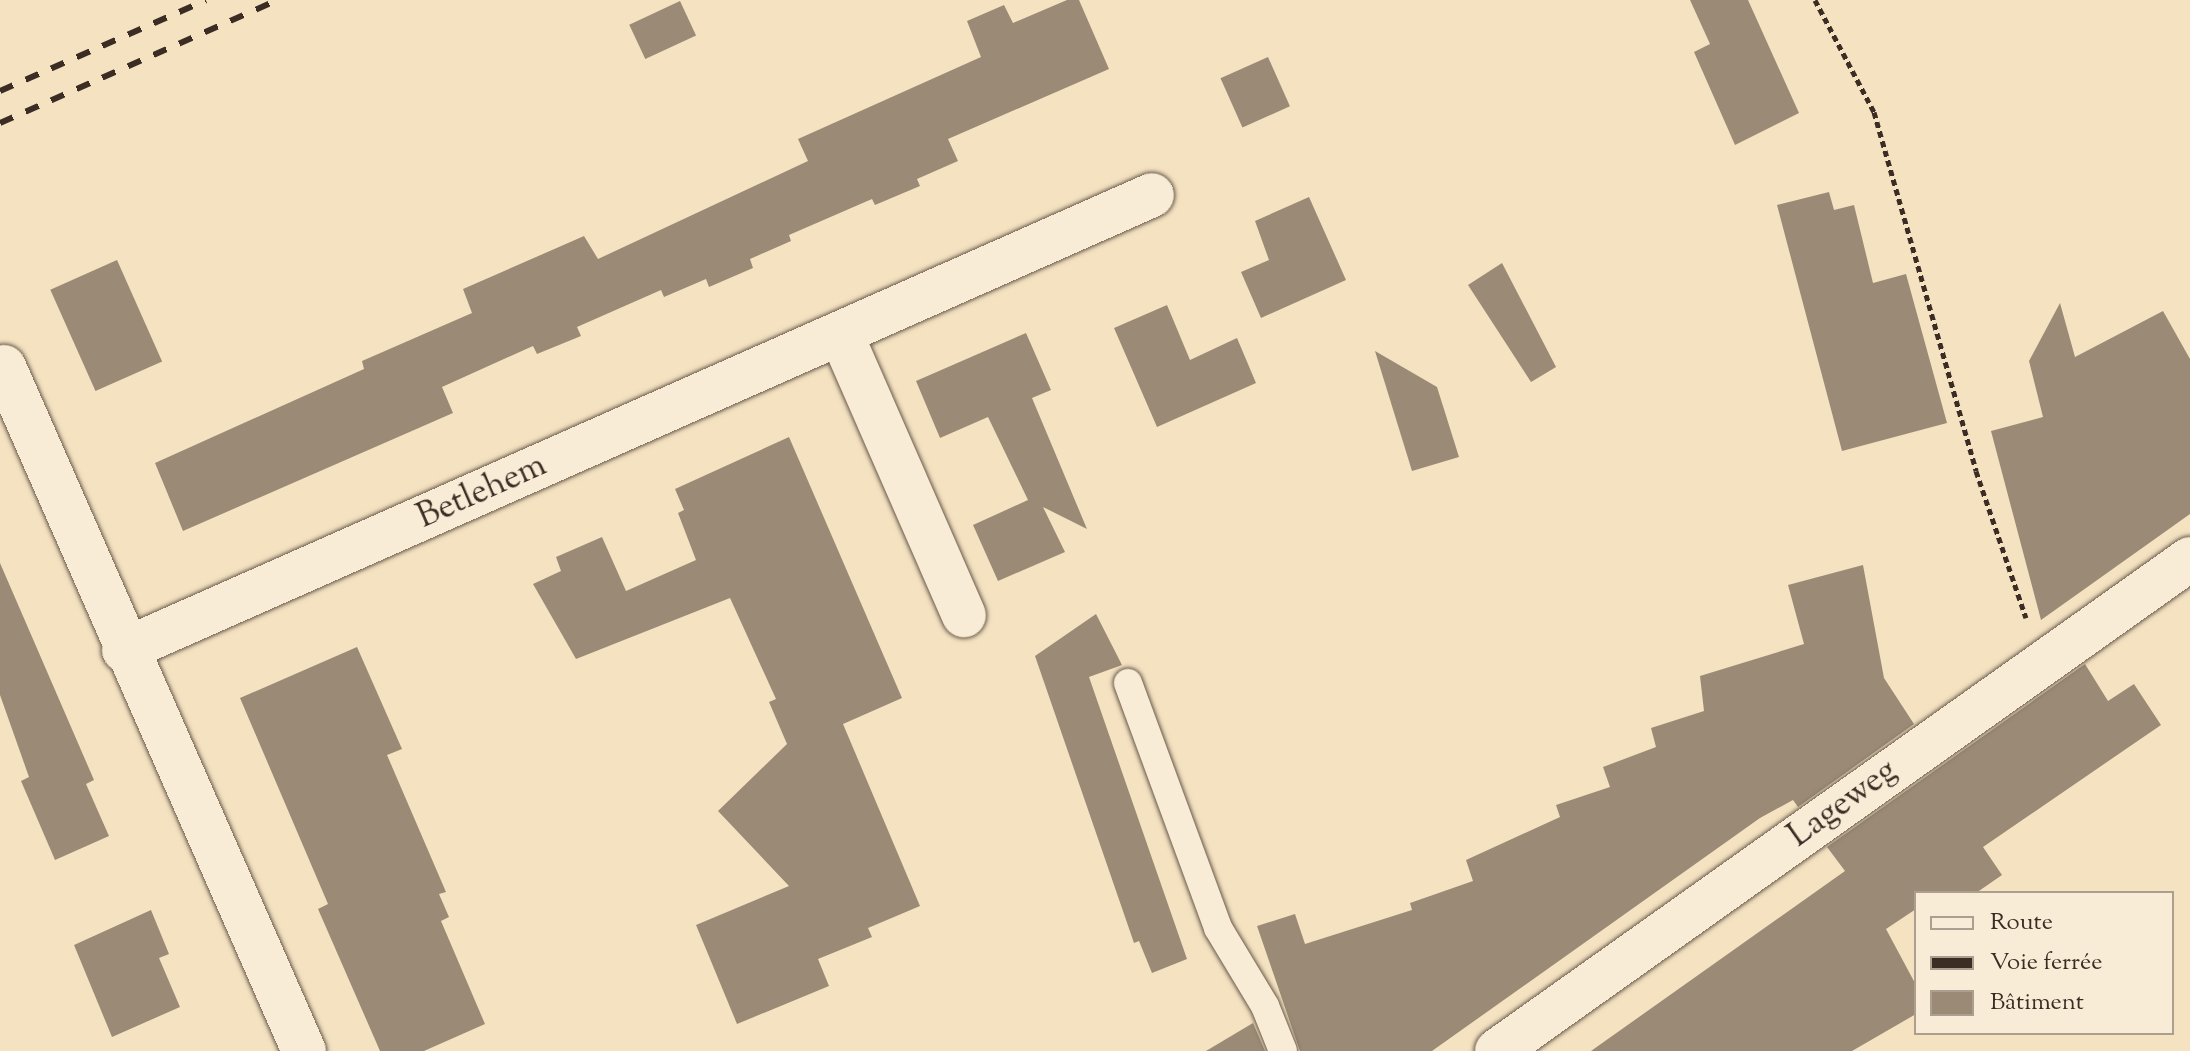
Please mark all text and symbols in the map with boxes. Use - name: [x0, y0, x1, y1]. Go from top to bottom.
- street label: Betlehem: [411, 445, 553, 539]
- street label: Lageweg: [1781, 751, 1905, 857]
- legend: [1914, 891, 2174, 1035]
- text: Route: [1990, 906, 2053, 940]
- text: Voie ferrée: [1990, 946, 2103, 980]
- text: Bâtiment: [1990, 986, 2084, 1020]

